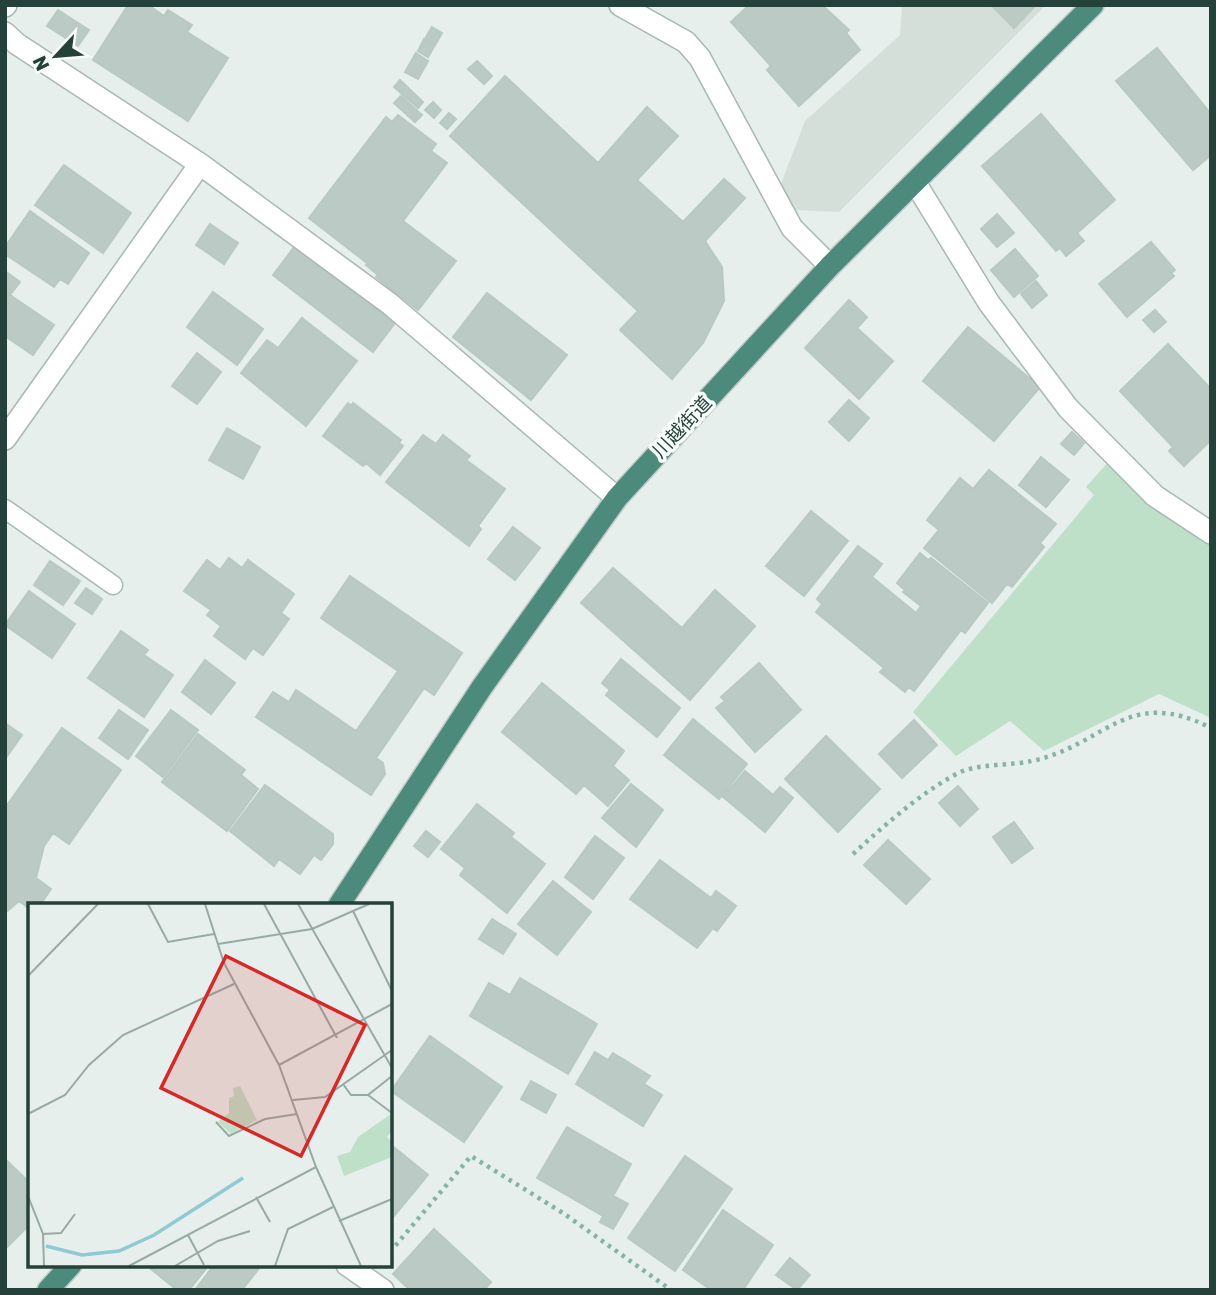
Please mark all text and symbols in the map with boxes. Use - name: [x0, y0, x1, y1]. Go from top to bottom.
- north arrow: [21, 21, 91, 91]
- text: N: [28, 52, 55, 74]
- street label: 川越街道: [648, 391, 716, 463]
- inset map: [28, 903, 392, 1267]

